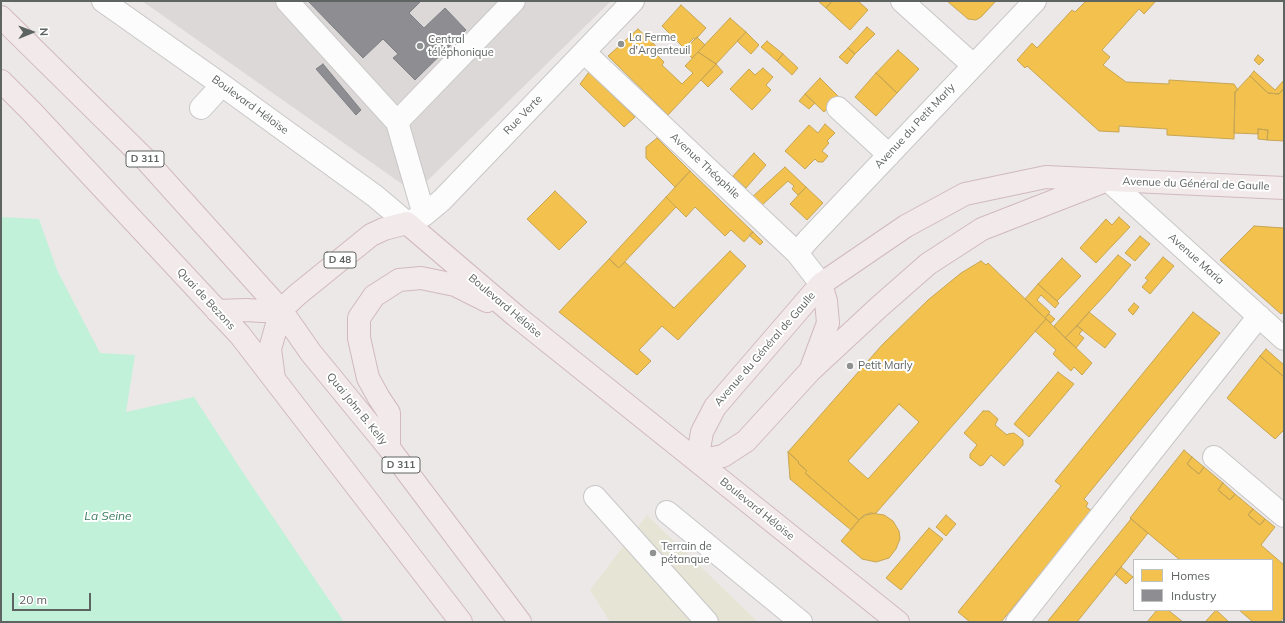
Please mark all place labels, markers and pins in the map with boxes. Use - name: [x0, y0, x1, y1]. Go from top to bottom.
- place label: La Ferme d'Argenteuil: [629, 31, 690, 57]
- place label: Central téléphonique: [428, 33, 494, 59]
- marker: La Ferme d'Argenteuil: [616, 39, 626, 49]
- marker: Central téléphonique: [415, 41, 425, 51]
- place label: Petit Marly: [858, 359, 913, 373]
- marker: Petit Marly: [845, 361, 855, 371]
- place label: Terrain de pétanque: [661, 540, 712, 566]
- marker: Terrain de pétanque: [648, 548, 658, 558]

